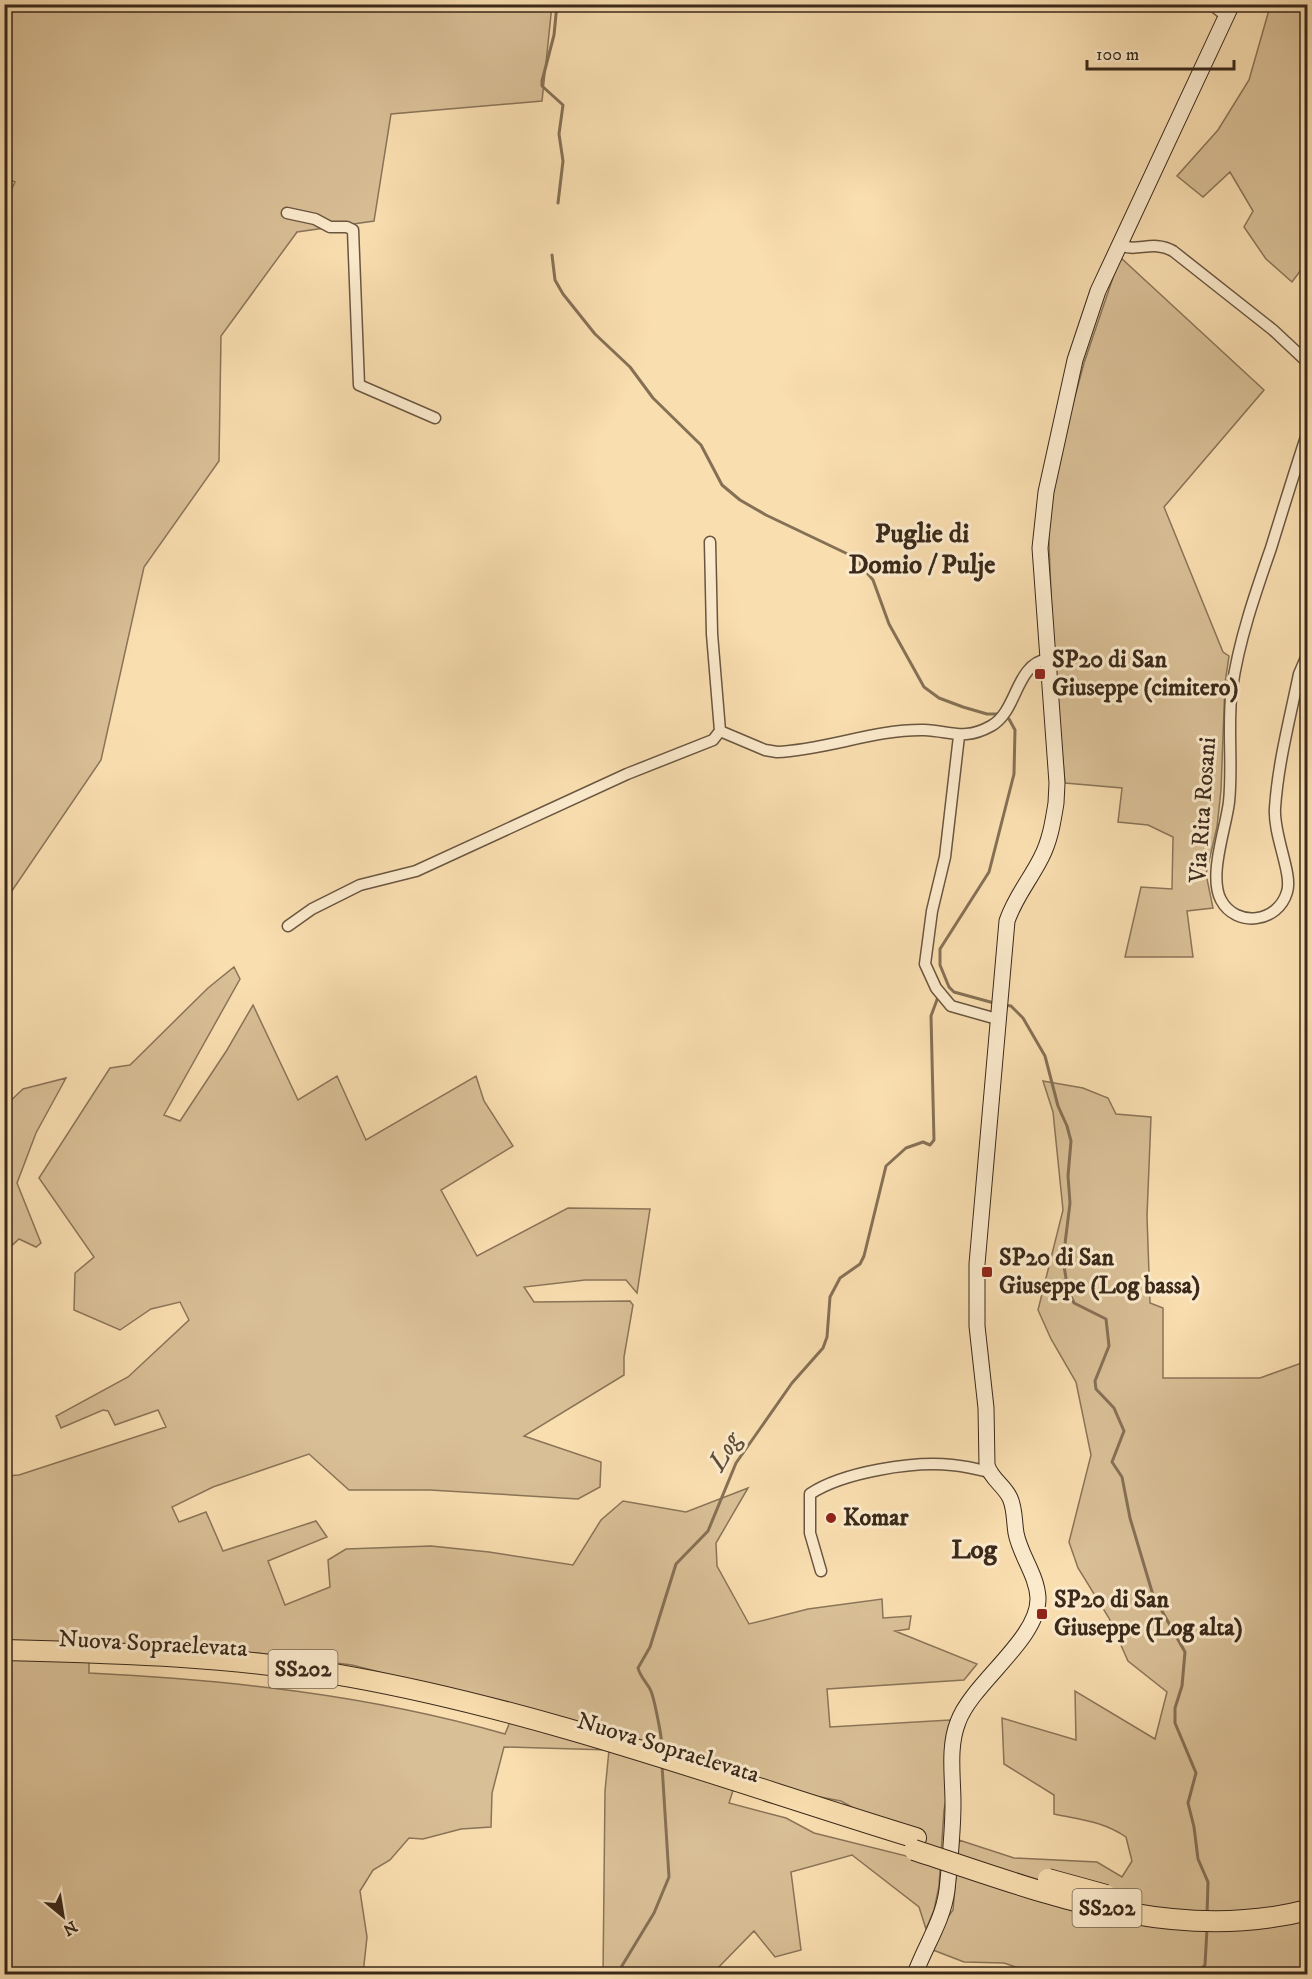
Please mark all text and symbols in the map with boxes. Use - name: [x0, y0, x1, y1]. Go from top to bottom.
- scale bar: [1087, 33, 1234, 71]
- text: 100 m: [1096, 44, 1139, 66]
- district label: Puglie di Domio / Pulje: [848, 517, 996, 582]
- place label: SP20 di San Giuseppe (cimitero): [1052, 645, 1238, 703]
- marker: SP20 di San Giuseppe (cimitero): [1033, 667, 1047, 681]
- street label: Via Rita Rosani: [1183, 736, 1223, 885]
- place label: SP20 di San Giuseppe (Log bassa): [999, 1243, 1200, 1301]
- marker: SP20 di San Giuseppe (Log bassa): [980, 1265, 994, 1279]
- water label: Log: [700, 1425, 750, 1479]
- place label: Komar: [843, 1503, 910, 1533]
- marker: Komar: [824, 1511, 838, 1525]
- district label: Log: [951, 1533, 998, 1567]
- place label: SP20 di San Giuseppe (Log alta): [1054, 1585, 1243, 1643]
- marker: SP20 di San Giuseppe (Log alta): [1035, 1607, 1049, 1621]
- street label: Nuova Sopraelevata: [58, 1624, 249, 1664]
- road number: SS202: [268, 1650, 338, 1688]
- street label: Nuova Sopraelevata: [573, 1706, 764, 1790]
- north arrow: [33, 1886, 93, 1946]
- road number: SS202: [1072, 1889, 1142, 1927]
- text: N: [59, 1916, 81, 1940]

